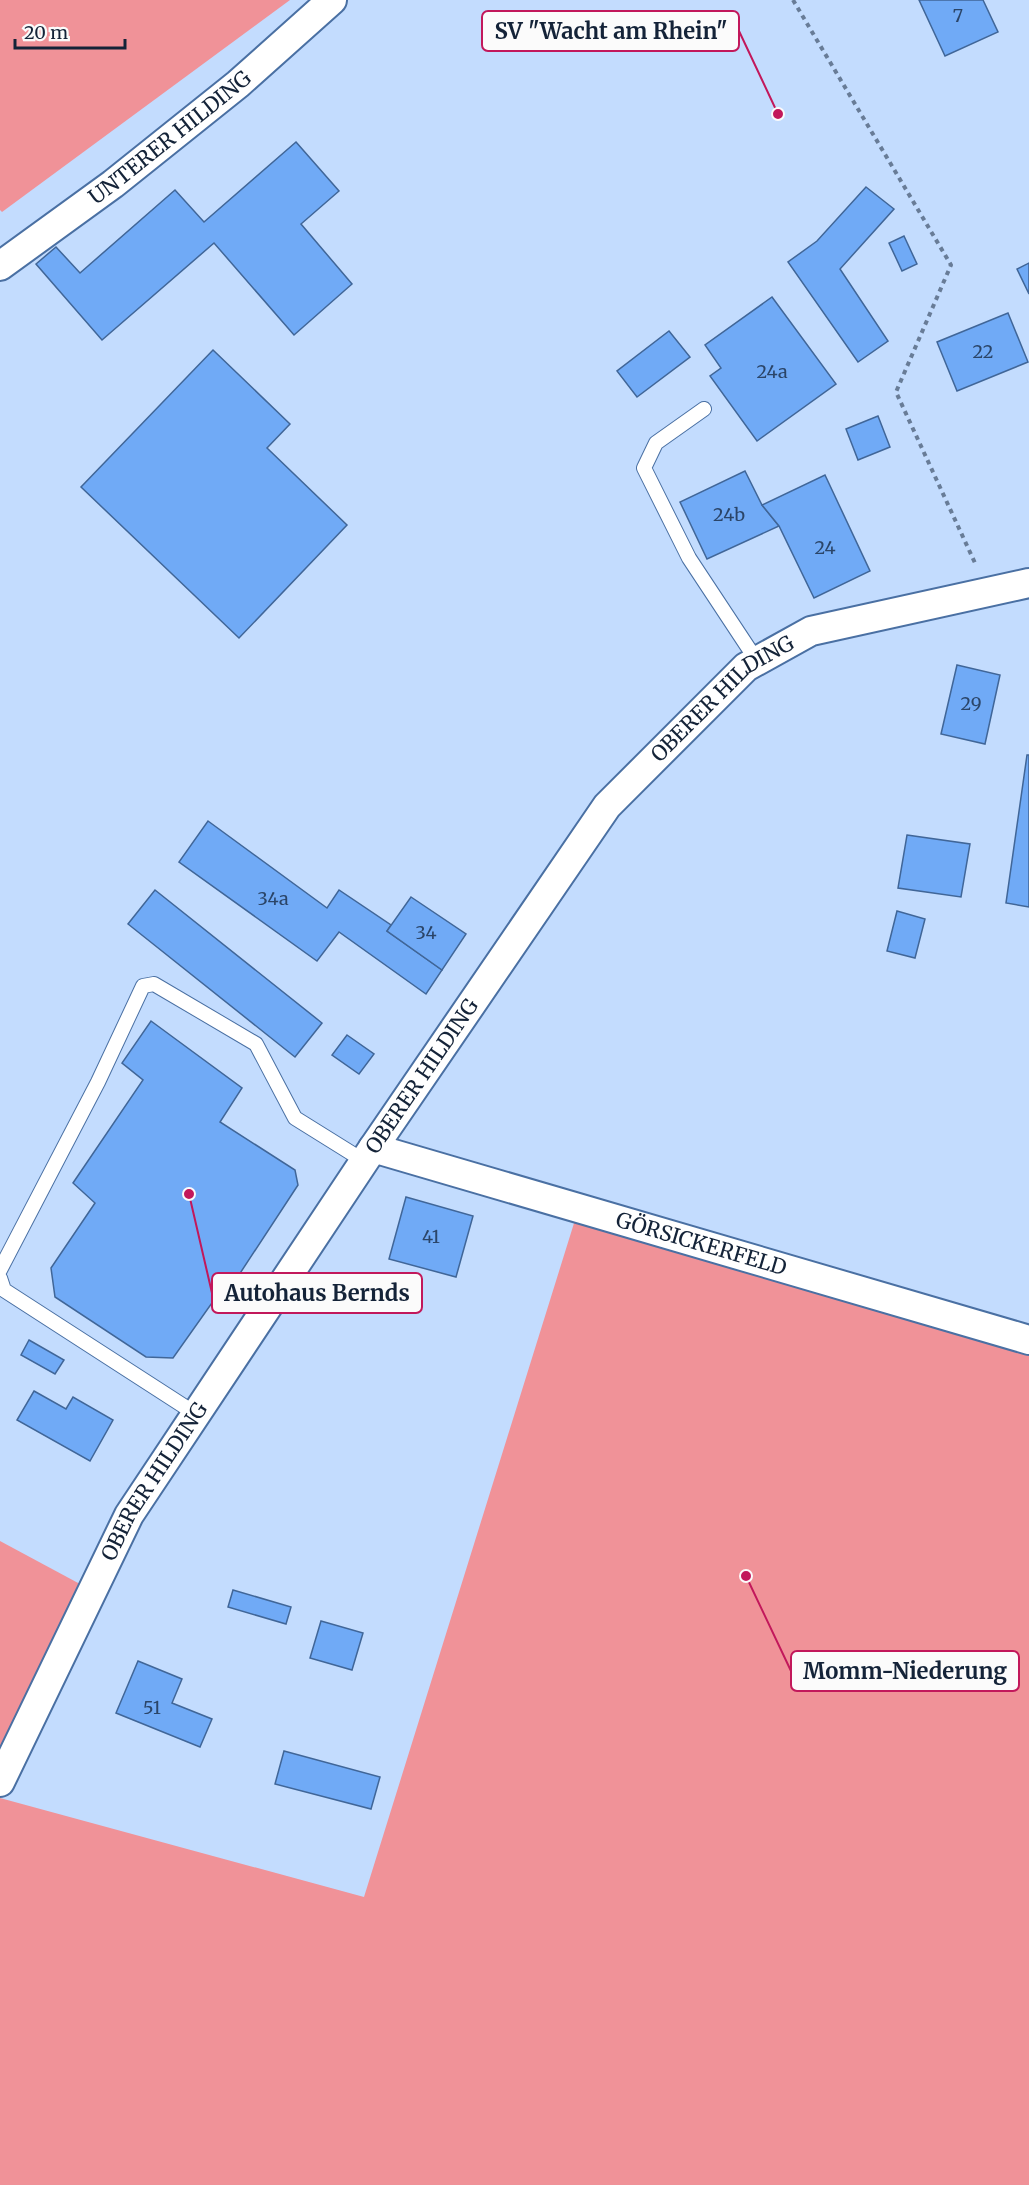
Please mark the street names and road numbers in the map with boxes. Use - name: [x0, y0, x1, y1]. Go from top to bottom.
- street label: UNTERER HILDING: [83, 65, 257, 210]
- street label: OBERER HILDING: [645, 629, 798, 767]
- street label: OBERER HILDING: [359, 993, 484, 1159]
- street label: GÖRSICKERFELD: [613, 1206, 790, 1281]
- street label: OBERER HILDING: [95, 1397, 213, 1565]

